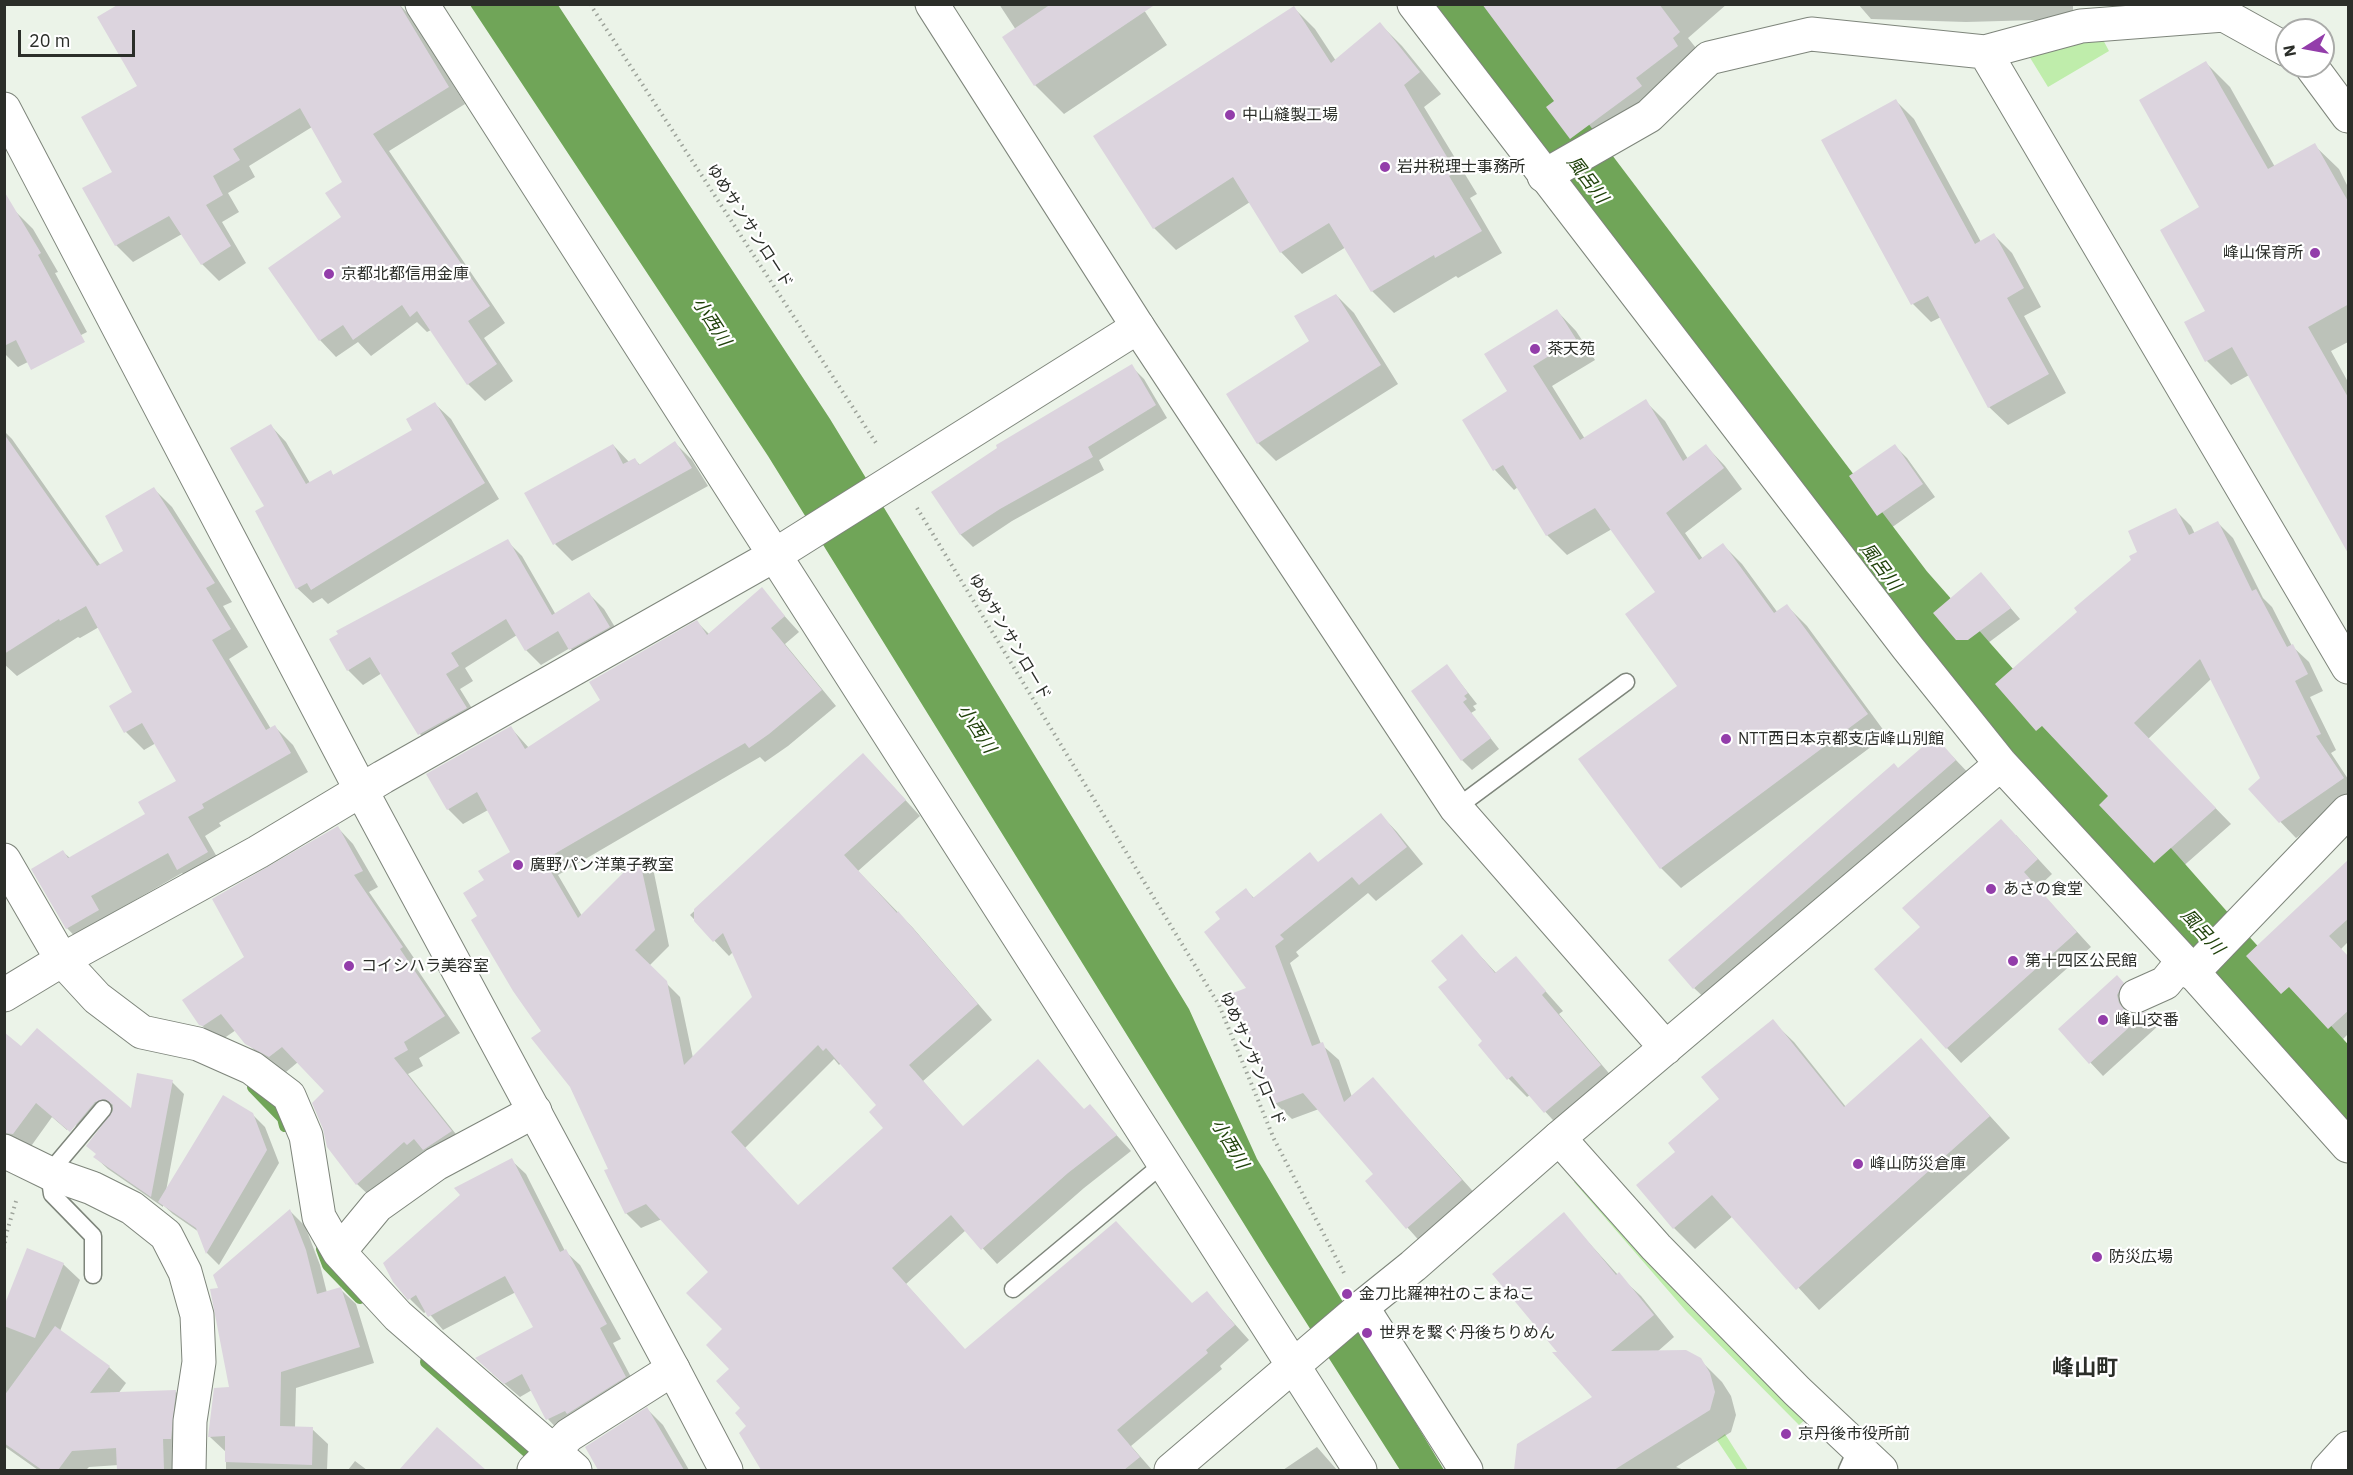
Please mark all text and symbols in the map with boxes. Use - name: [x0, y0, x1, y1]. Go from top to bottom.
- scale bar: [21, 18, 138, 56]
- north arrow: [2275, 18, 2335, 78]
- text: 20 m: [29, 29, 71, 52]
- text: N: [2278, 43, 2300, 59]
- place label: 中山縫製工場: [1242, 105, 1338, 125]
- marker: 中山縫製工場: [1223, 108, 1237, 122]
- water label: 風呂川: [1562, 152, 1612, 208]
- place label: 岩井税理士事務所: [1397, 157, 1525, 177]
- street label: ゆめサンサンロード: [702, 160, 796, 292]
- marker: 岩井税理士事務所: [1378, 160, 1392, 174]
- place label: 峰山保育所: [2223, 243, 2303, 263]
- marker: 峰山保育所: [2308, 246, 2322, 260]
- place label: 京都北都信用金庫: [341, 264, 469, 284]
- marker: 京都北都信用金庫: [322, 267, 336, 281]
- water label: 小西川: [687, 293, 735, 351]
- place label: 茶天苑: [1547, 339, 1595, 359]
- marker: 茶天苑: [1528, 342, 1542, 356]
- water label: 風呂川: [1855, 539, 1905, 595]
- street label: ゆめサンサンロード: [964, 570, 1054, 704]
- water label: 小西川: [952, 700, 1000, 758]
- place label: NTT西日本京都支店峰山別館: [1738, 729, 1944, 749]
- marker: NTT西日本京都支店峰山別館: [1719, 732, 1733, 746]
- place label: 廣野パン洋菓子教室: [530, 855, 674, 875]
- marker: 廣野パン洋菓子教室: [511, 858, 525, 872]
- place label: あさの食堂: [2003, 879, 2083, 899]
- marker: あさの食堂: [1984, 882, 1998, 896]
- water label: 風呂川: [2176, 905, 2228, 959]
- place label: 第十四区公民館: [2025, 951, 2137, 971]
- marker: 第十四区公民館: [2006, 954, 2020, 968]
- place label: コイシハラ美容室: [361, 956, 489, 976]
- marker: コイシハラ美容室: [342, 959, 356, 973]
- street label: ゆめサンサンロード: [1215, 989, 1289, 1129]
- place label: 峰山交番: [2115, 1010, 2179, 1030]
- marker: 峰山交番: [2096, 1013, 2110, 1027]
- water label: 小西川: [1206, 1115, 1252, 1173]
- place label: 峰山防災倉庫: [1870, 1154, 1966, 1174]
- marker: 峰山防災倉庫: [1851, 1157, 1865, 1171]
- place label: 防災広場: [2109, 1247, 2173, 1267]
- marker: 防災広場: [2090, 1250, 2104, 1264]
- place label: 金刀比羅神社のこまねこ: [1359, 1284, 1535, 1304]
- marker: 金刀比羅神社のこまねこ: [1340, 1287, 1354, 1301]
- place label: 世界を繋ぐ丹後ちりめん: [1379, 1323, 1555, 1343]
- marker: 世界を繋ぐ丹後ちりめん: [1360, 1326, 1374, 1340]
- district label: 峰山町: [2052, 1356, 2118, 1382]
- place label: 京丹後市役所前: [1798, 1424, 1910, 1444]
- marker: 京丹後市役所前: [1779, 1427, 1793, 1441]

